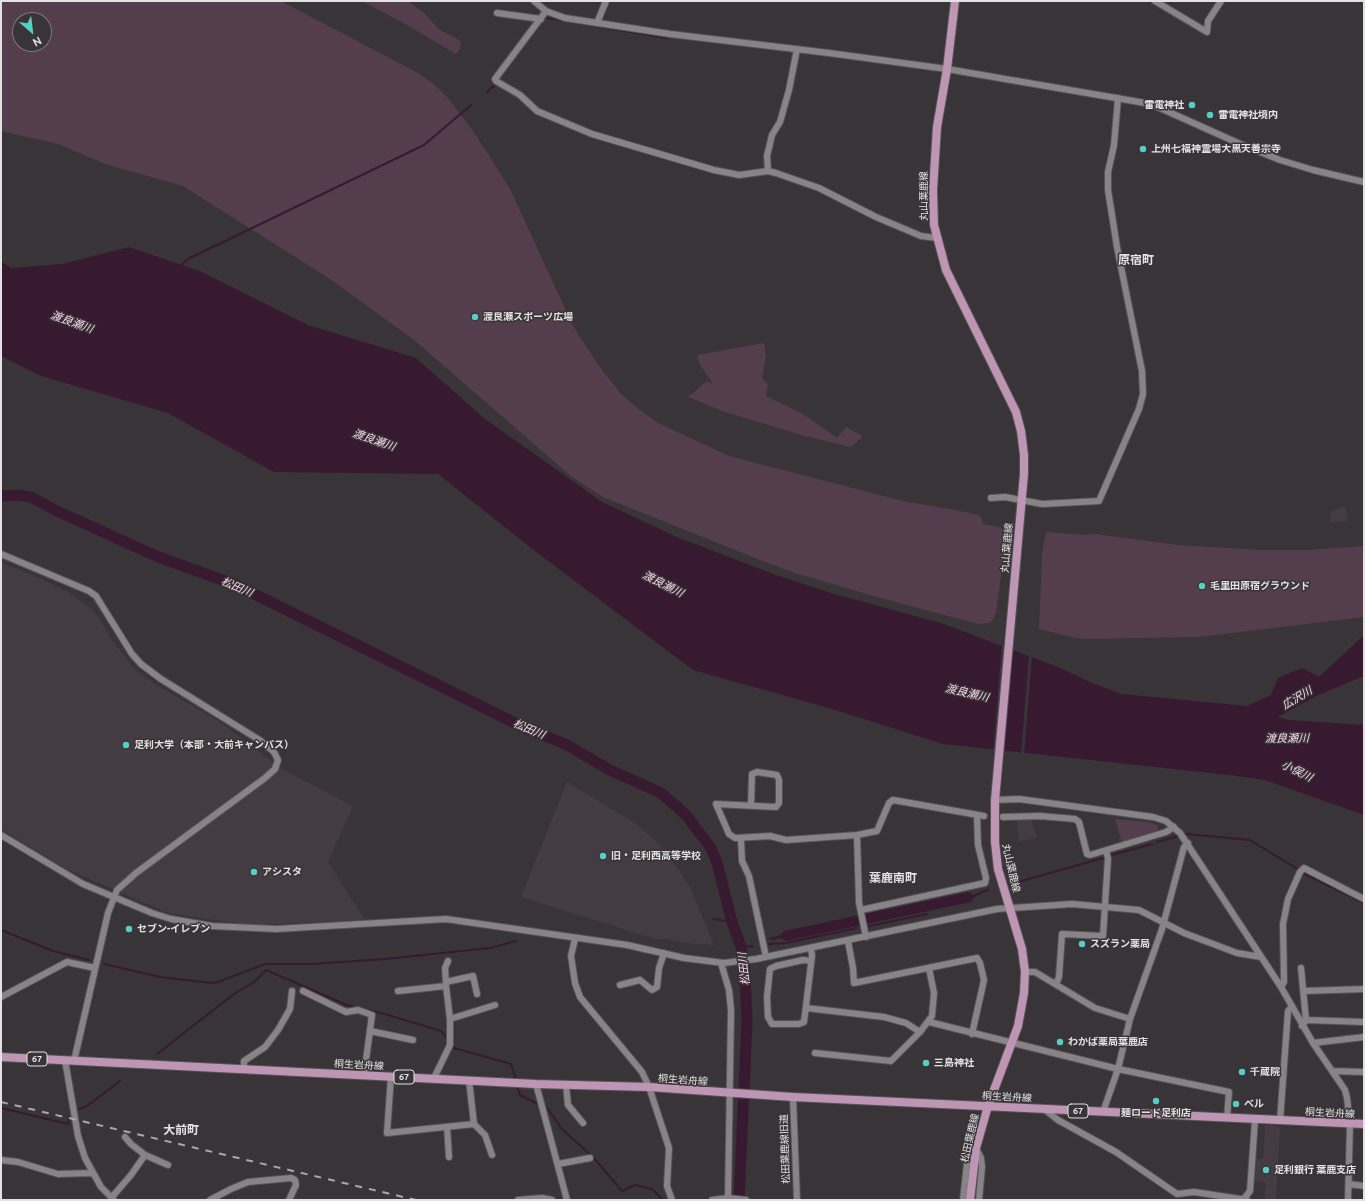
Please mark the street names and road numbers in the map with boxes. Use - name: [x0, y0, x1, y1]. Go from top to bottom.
- street label: 丸山葉鹿線: [918, 171, 930, 221]
- street label: 丸山葉鹿線: [999, 523, 1015, 573]
- street label: 丸山葉鹿線: [1000, 842, 1022, 894]
- road number: 67: [27, 1052, 47, 1066]
- street label: 桐生岩舟線: [334, 1058, 384, 1072]
- road number: 67: [394, 1070, 414, 1084]
- street label: 桐生岩舟線: [658, 1072, 708, 1088]
- street label: 桐生岩舟線: [982, 1090, 1032, 1104]
- road number: 67: [1068, 1104, 1088, 1118]
- street label: 桐生岩舟線: [1305, 1106, 1355, 1120]
- street label: 松田葉鹿線: [959, 1112, 981, 1164]
- street label: 松田葉鹿線旧道: [778, 1114, 792, 1184]

